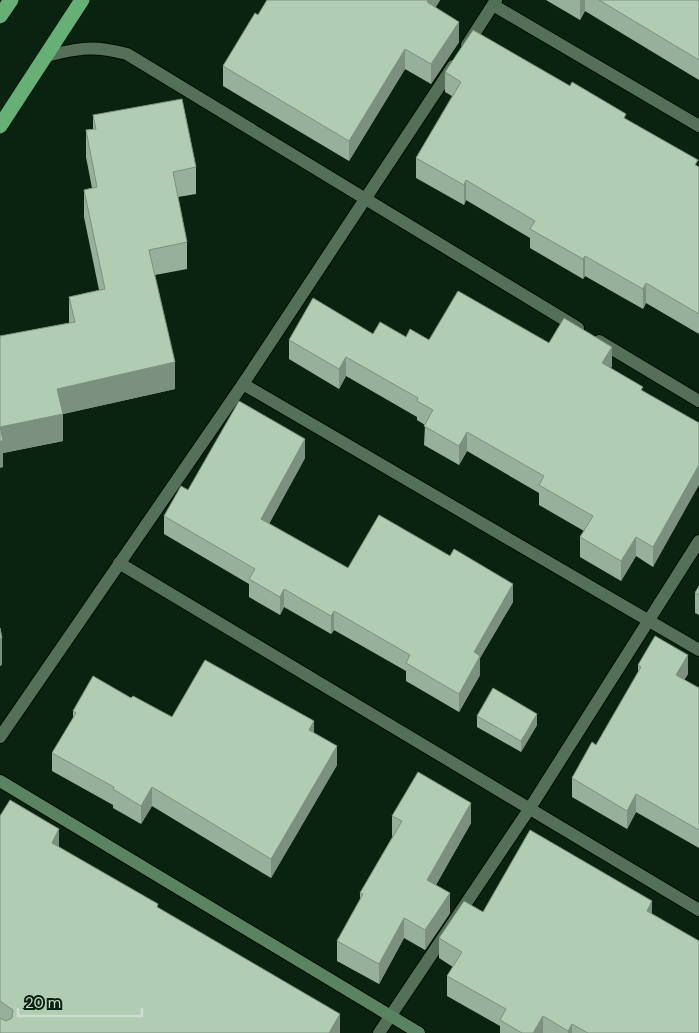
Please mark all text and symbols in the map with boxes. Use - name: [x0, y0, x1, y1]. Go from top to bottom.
- scale bar: [18, 986, 141, 1018]
- text: 20 m: [25, 993, 61, 1013]

